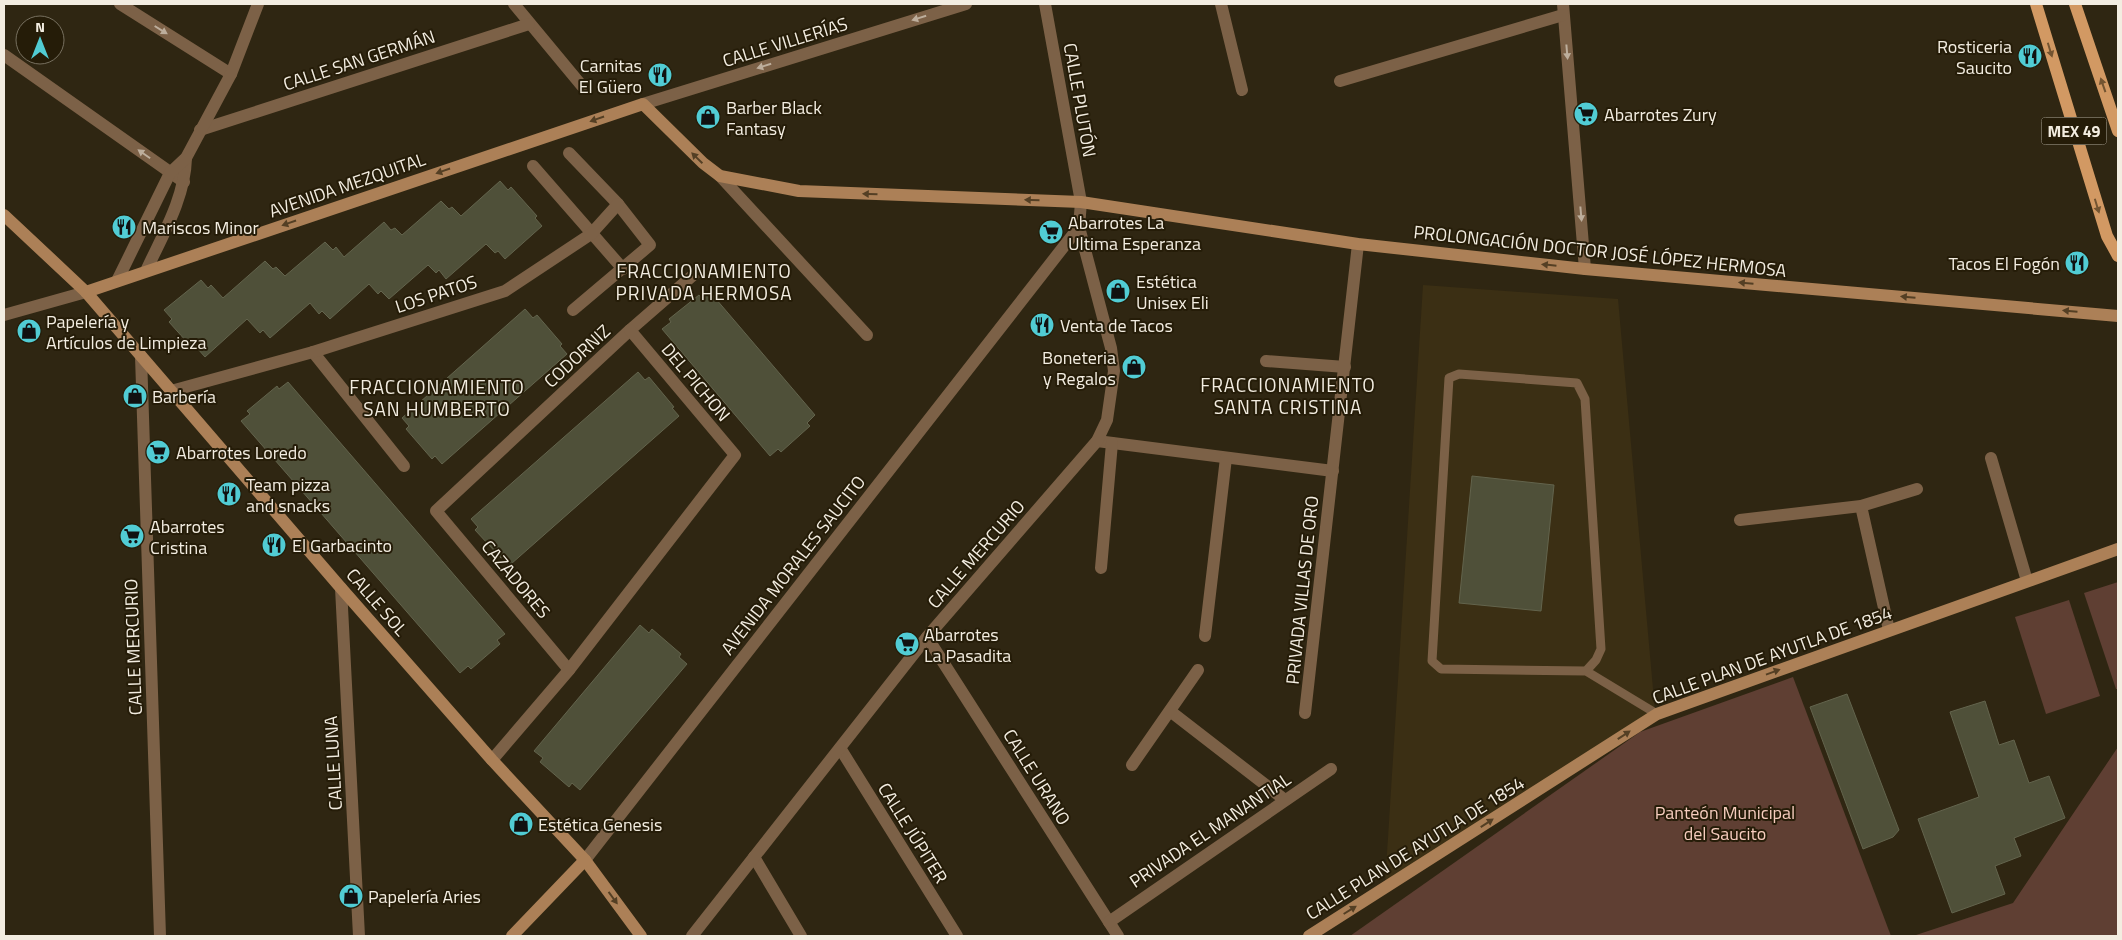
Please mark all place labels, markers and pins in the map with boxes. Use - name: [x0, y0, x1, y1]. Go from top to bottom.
- place label: Rosticeria Saucito: [1937, 33, 2012, 81]
- restaurant icon: Rosticeria Saucito: [2017, 43, 2043, 69]
- place label: Carnitas El Güero: [579, 52, 642, 100]
- restaurant icon: Carnitas El Güero: [647, 62, 673, 88]
- place label: Barber Black Fantasy: [726, 94, 822, 142]
- supermarket icon: Abarrotes Zury: [1573, 101, 1599, 127]
- place label: Abarrotes Zury: [1604, 101, 1717, 128]
- shop icon: Barber Black Fantasy: [695, 104, 721, 130]
- place label: Abarrotes La Ultima Esperanza: [1068, 209, 1201, 257]
- restaurant icon: Mariscos Minor: [111, 214, 137, 240]
- place label: Mariscos Minor: [142, 214, 259, 241]
- supermarket icon: Abarrotes La Ultima Esperanza: [1038, 219, 1064, 245]
- place label: Tacos El Fogón: [1948, 250, 2060, 277]
- restaurant icon: Tacos El Fogón: [2064, 250, 2090, 276]
- place label: Estética Unisex Eli: [1136, 268, 1209, 316]
- shop icon: Estética Unisex Eli: [1105, 278, 1131, 304]
- place label: Papelería y Artículos de Limpieza: [46, 308, 207, 356]
- restaurant icon: Venta de Tacos: [1029, 312, 1055, 338]
- place label: Venta de Tacos: [1060, 312, 1173, 339]
- shop icon: Papelería y Artículos de Limpieza: [16, 318, 42, 344]
- place label: Boneteria y Regalos: [1042, 344, 1116, 392]
- shop icon: Boneteria y Regalos: [1121, 354, 1147, 380]
- shop icon: Barbería: [122, 383, 148, 409]
- place label: Barbería: [152, 383, 216, 410]
- supermarket icon: Abarrotes Loredo: [145, 439, 171, 465]
- place label: Abarrotes Loredo: [176, 439, 307, 466]
- place label: Team pizza and snacks: [246, 471, 330, 519]
- restaurant icon: Team pizza and snacks: [216, 481, 242, 507]
- place label: Abarrotes Cristina: [150, 513, 225, 561]
- supermarket icon: Abarrotes Cristina: [119, 523, 145, 549]
- restaurant icon: El Garbacinto: [261, 532, 287, 558]
- place label: El Garbacinto: [292, 532, 392, 559]
- place label: Abarrotes La Pasadita: [924, 621, 1011, 669]
- supermarket icon: Abarrotes La Pasadita: [894, 631, 920, 657]
- shop icon: Estética Genesis: [508, 811, 534, 837]
- place label: Estética Genesis: [538, 811, 662, 838]
- shop icon: Papelería Aries: [338, 883, 364, 909]
- place label: Papelería Aries: [368, 883, 481, 910]

